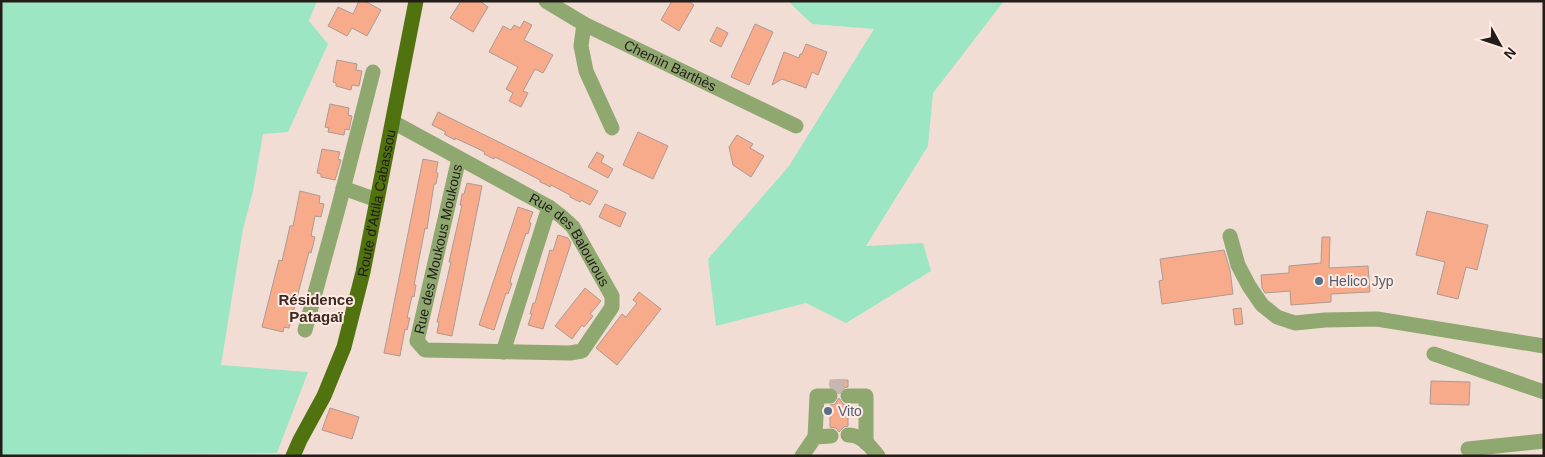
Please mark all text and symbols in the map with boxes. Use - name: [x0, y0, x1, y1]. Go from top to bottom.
- north arrow: [1475, 20, 1525, 70]
- street label: Chemin Barthès: [621, 36, 719, 94]
- text: N: [1501, 44, 1519, 62]
- street label: Route d'Attila Cabassou: [354, 128, 399, 278]
- street label: Rue des Moukous Moukous: [411, 163, 465, 336]
- street label: Rue des Balourous: [527, 190, 613, 289]
- place label: Helico Jyp: [1329, 273, 1394, 289]
- marker: Helico Jyp: [1313, 275, 1325, 287]
- district label: Résidence Patagaï: [278, 291, 354, 325]
- place label: Vito: [838, 403, 862, 419]
- marker: Vito: [822, 405, 834, 417]

